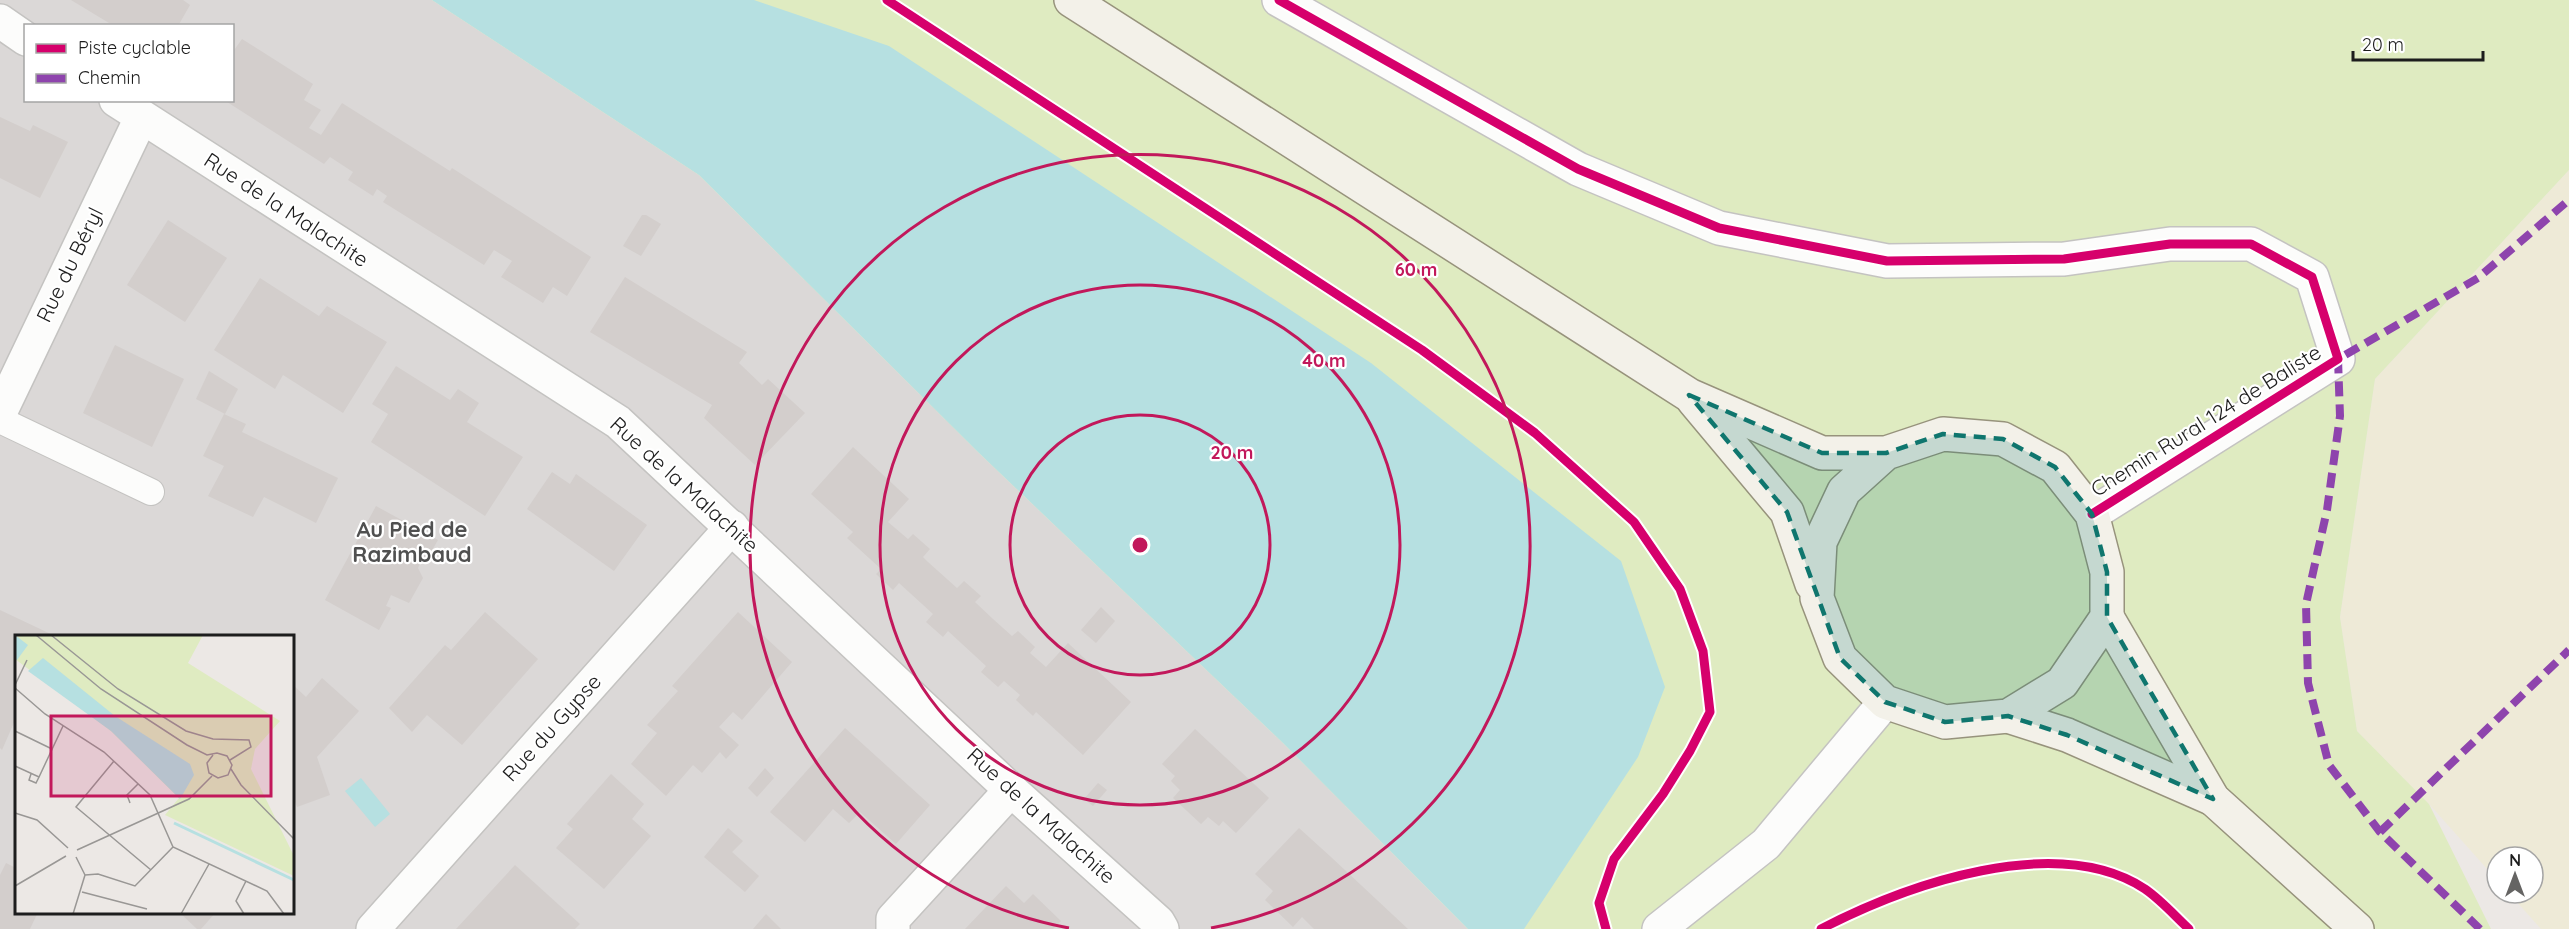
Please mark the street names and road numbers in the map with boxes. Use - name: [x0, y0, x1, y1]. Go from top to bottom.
- street label: Rue de la Malachite: [199, 146, 374, 272]
- street label: Rue du Béryl: [30, 203, 108, 326]
- street label: Chemin Rural 124 de Baliste: [2086, 338, 2325, 502]
- street label: Rue de la Malachite: [605, 411, 764, 558]
- street label: Rue du Gypse: [496, 668, 606, 786]
- street label: Rue de la Malachite: [962, 742, 1121, 889]

